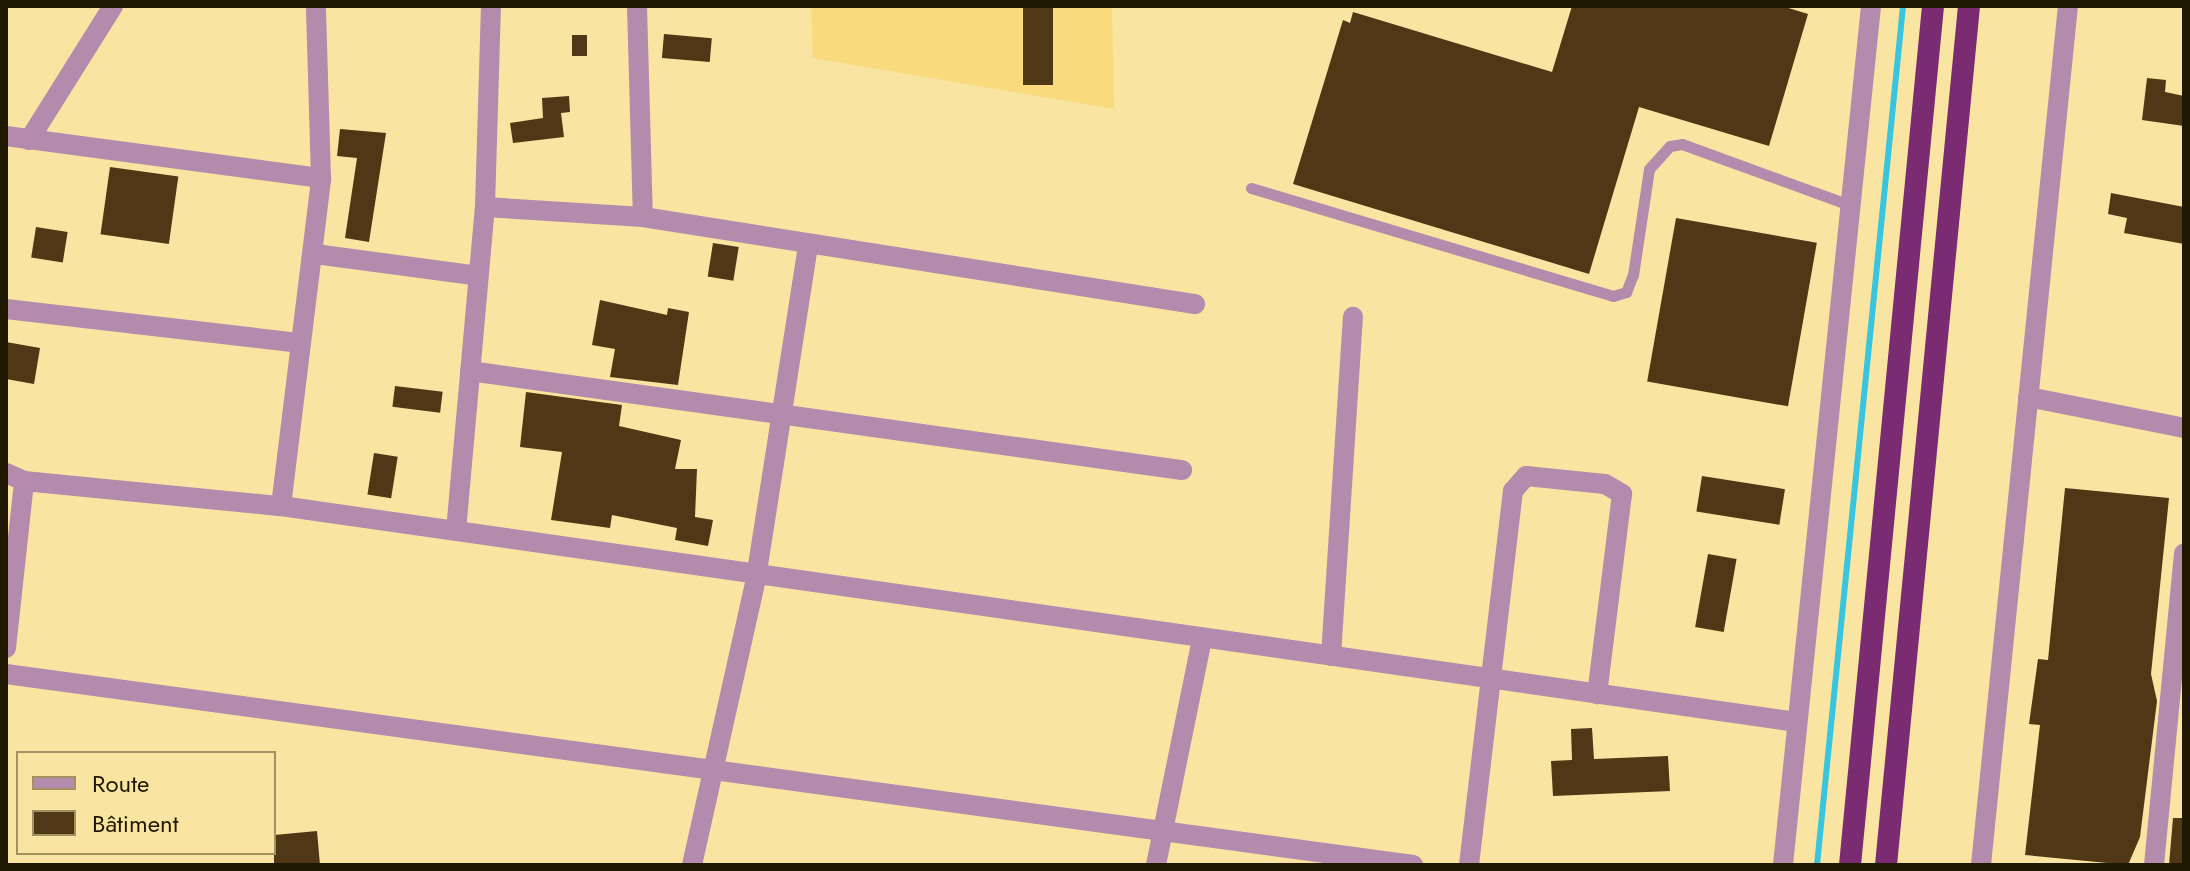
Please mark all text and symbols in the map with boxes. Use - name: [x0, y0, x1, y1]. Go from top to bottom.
- legend: [16, 751, 276, 855]
- text: Route: [92, 766, 149, 801]
- text: Bâtiment: [92, 806, 178, 841]

